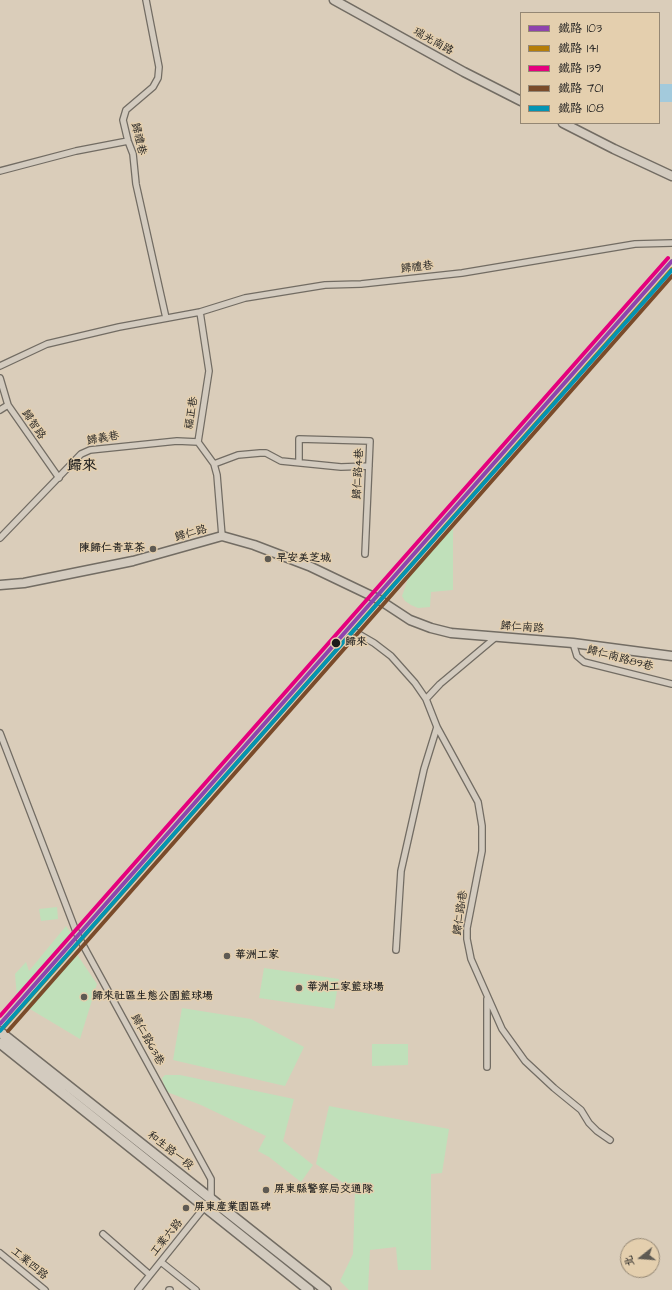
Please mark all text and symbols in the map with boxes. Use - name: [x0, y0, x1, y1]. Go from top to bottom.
- legend: [520, 12, 660, 124]
- text: 鐵路 103: [558, 20, 602, 37]
- street label: 瑞光南路: [411, 26, 455, 58]
- text: 鐵路 141: [558, 40, 598, 57]
- text: 鐵路 139: [558, 60, 601, 77]
- text: 鐵路 701: [558, 80, 603, 97]
- text: 鐵路 108: [558, 100, 604, 117]
- street label: 歸禮巷: [128, 121, 148, 157]
- street label: 歸禮巷: [400, 259, 434, 277]
- street label: 福正巷: [183, 396, 201, 430]
- street label: 歸智路: [18, 408, 48, 442]
- street label: 歸義巷: [86, 430, 120, 448]
- street label: 歸仁路4巷: [351, 448, 367, 500]
- district label: 歸來: [67, 458, 97, 476]
- street label: 歸仁路: [173, 523, 209, 545]
- place label: 陳歸仁青草茶: [79, 542, 145, 556]
- marker: 陳歸仁青草茶: [148, 544, 158, 554]
- place label: 早安美芝城: [276, 552, 331, 566]
- marker: 早安美芝城: [263, 554, 273, 564]
- street label: 歸仁南路: [500, 620, 544, 636]
- place label: 歸來: [345, 636, 367, 650]
- marker: 歸來: [330, 637, 342, 649]
- street label: 歸仁南路89巷: [585, 644, 655, 674]
- street label: 歸仁路1巷: [451, 890, 471, 936]
- place label: 華洲工家: [235, 949, 279, 963]
- marker: 華洲工家: [222, 951, 232, 961]
- place label: 華洲工家籃球場: [307, 981, 384, 995]
- marker: 華洲工家籃球場: [294, 983, 304, 993]
- place label: 歸來社區生態公園籃球場: [92, 990, 213, 1004]
- marker: 歸來社區生態公園籃球場: [79, 992, 89, 1002]
- street label: 歸仁路63巷: [128, 1012, 166, 1068]
- street label: 和生路一段: [144, 1129, 196, 1173]
- place label: 屏東縣警察局交通隊: [274, 1183, 373, 1197]
- marker: 屏東縣警察局交通隊: [261, 1185, 271, 1195]
- place label: 屏東產業園區碑: [194, 1201, 271, 1215]
- marker: 屏東產業園區碑: [181, 1203, 191, 1213]
- street label: 工業六路: [148, 1217, 186, 1259]
- north arrow: [620, 1238, 660, 1278]
- street label: 工業四路: [8, 1245, 50, 1283]
- text: 北: [620, 1254, 638, 1269]

